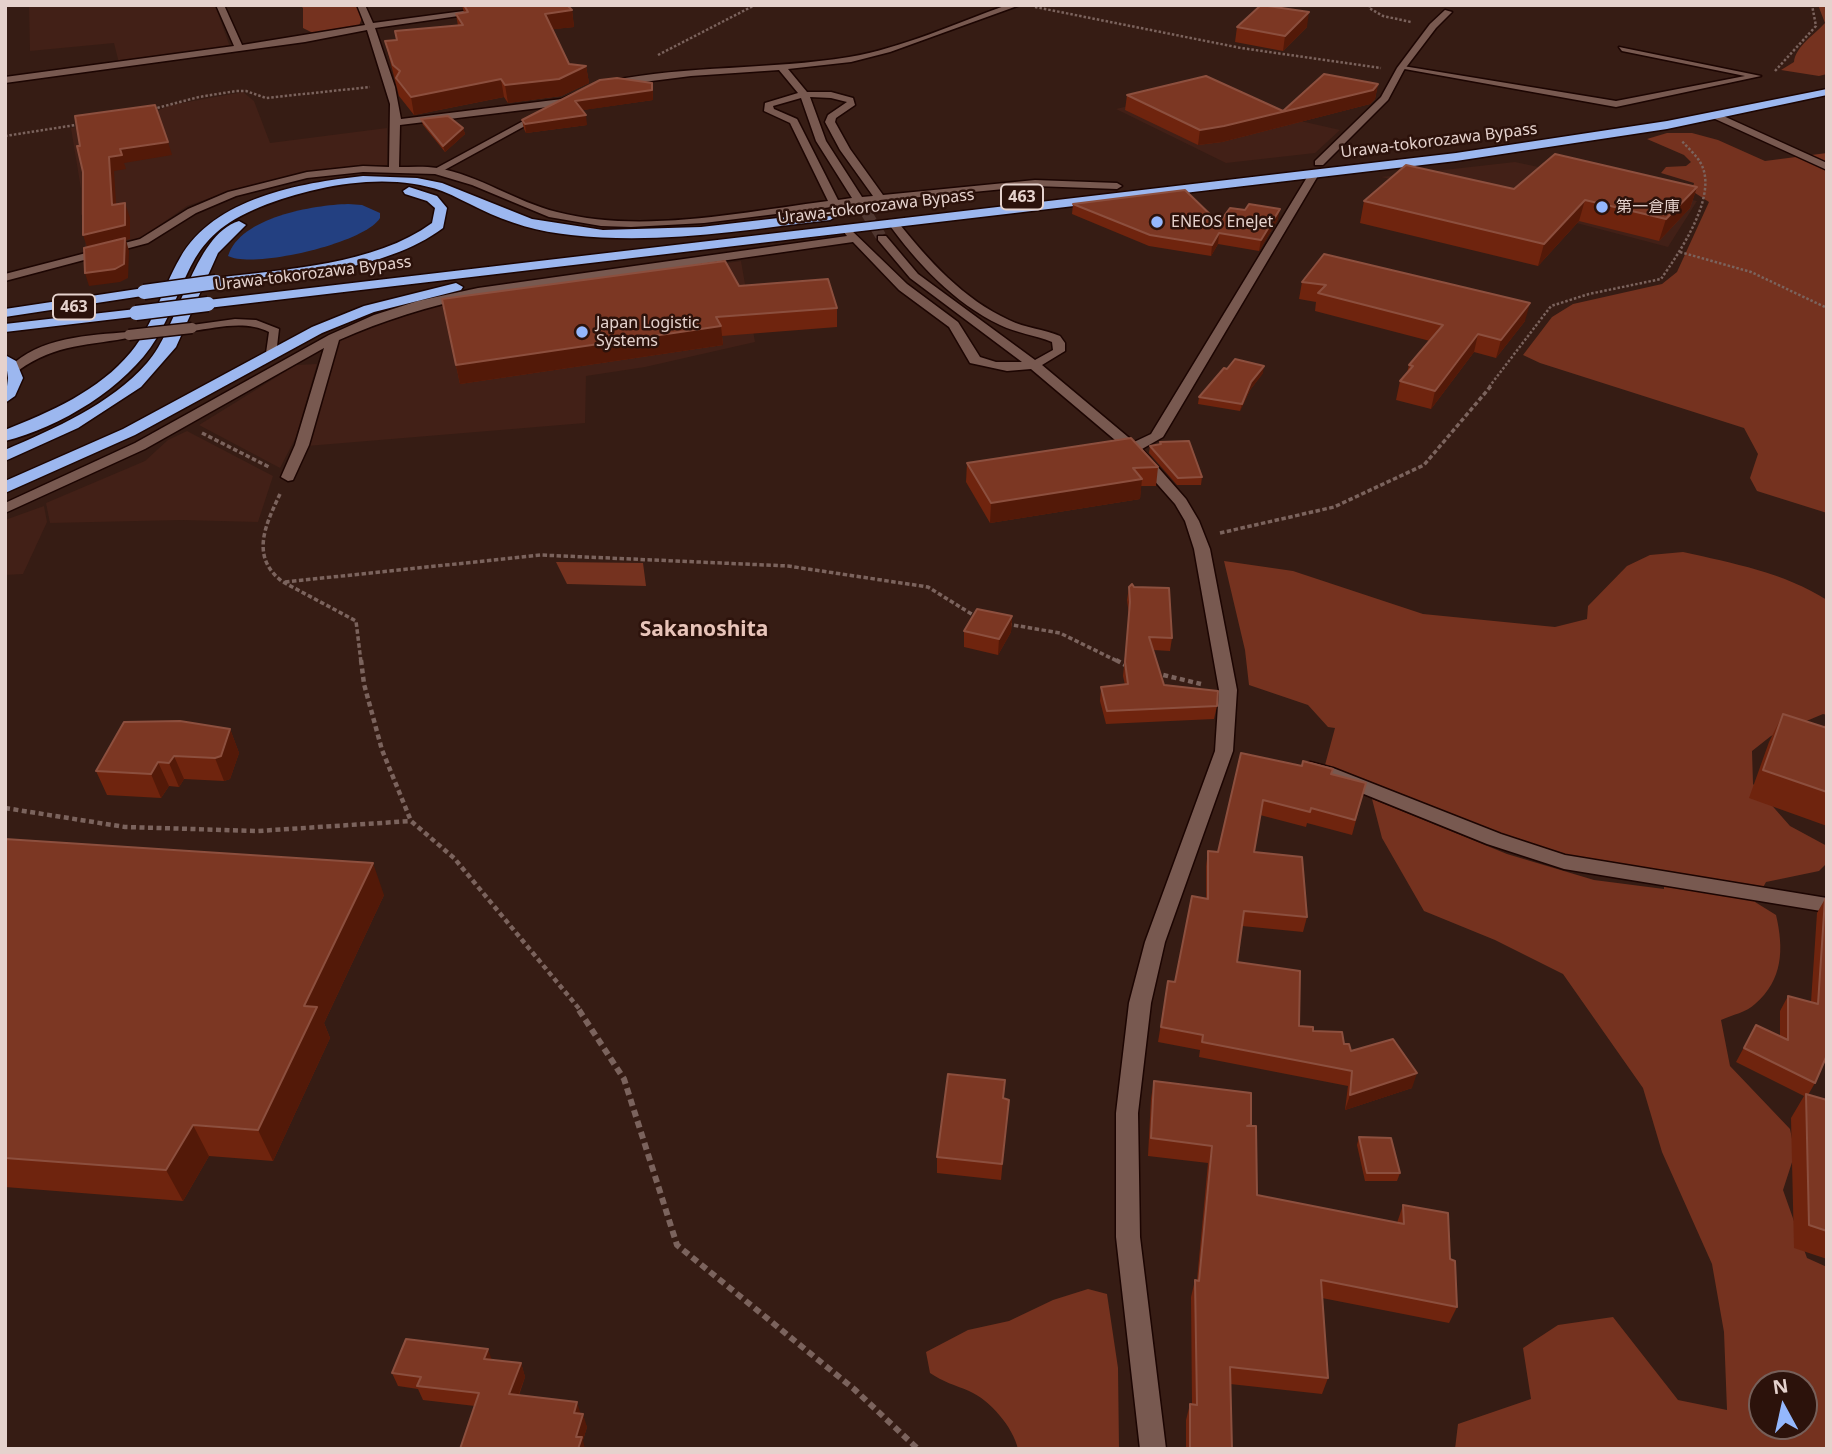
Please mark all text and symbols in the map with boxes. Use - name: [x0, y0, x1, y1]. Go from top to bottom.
- street label: Urawa-tokorozawa Bypass: [1340, 119, 1538, 163]
- road number: 463: [1001, 184, 1043, 210]
- street label: Urawa-tokorozawa Bypass: [777, 185, 975, 229]
- place label: 第一倉庫: [1616, 197, 1680, 217]
- marker: 第一倉庫: [1594, 199, 1610, 215]
- place label: ENEOS EneJet: [1171, 212, 1273, 232]
- marker: ENEOS EneJet: [1149, 214, 1165, 230]
- street label: Urawa-tokorozawa Bypass: [214, 252, 412, 296]
- road number: 463: [53, 294, 95, 320]
- place label: Japan Logistic Systems: [596, 313, 699, 351]
- marker: Japan Logistic Systems: [574, 324, 590, 340]
- district label: Sakanoshita: [640, 617, 768, 643]
- north arrow: [1748, 1370, 1818, 1440]
- text: N: [1771, 1372, 1790, 1400]

